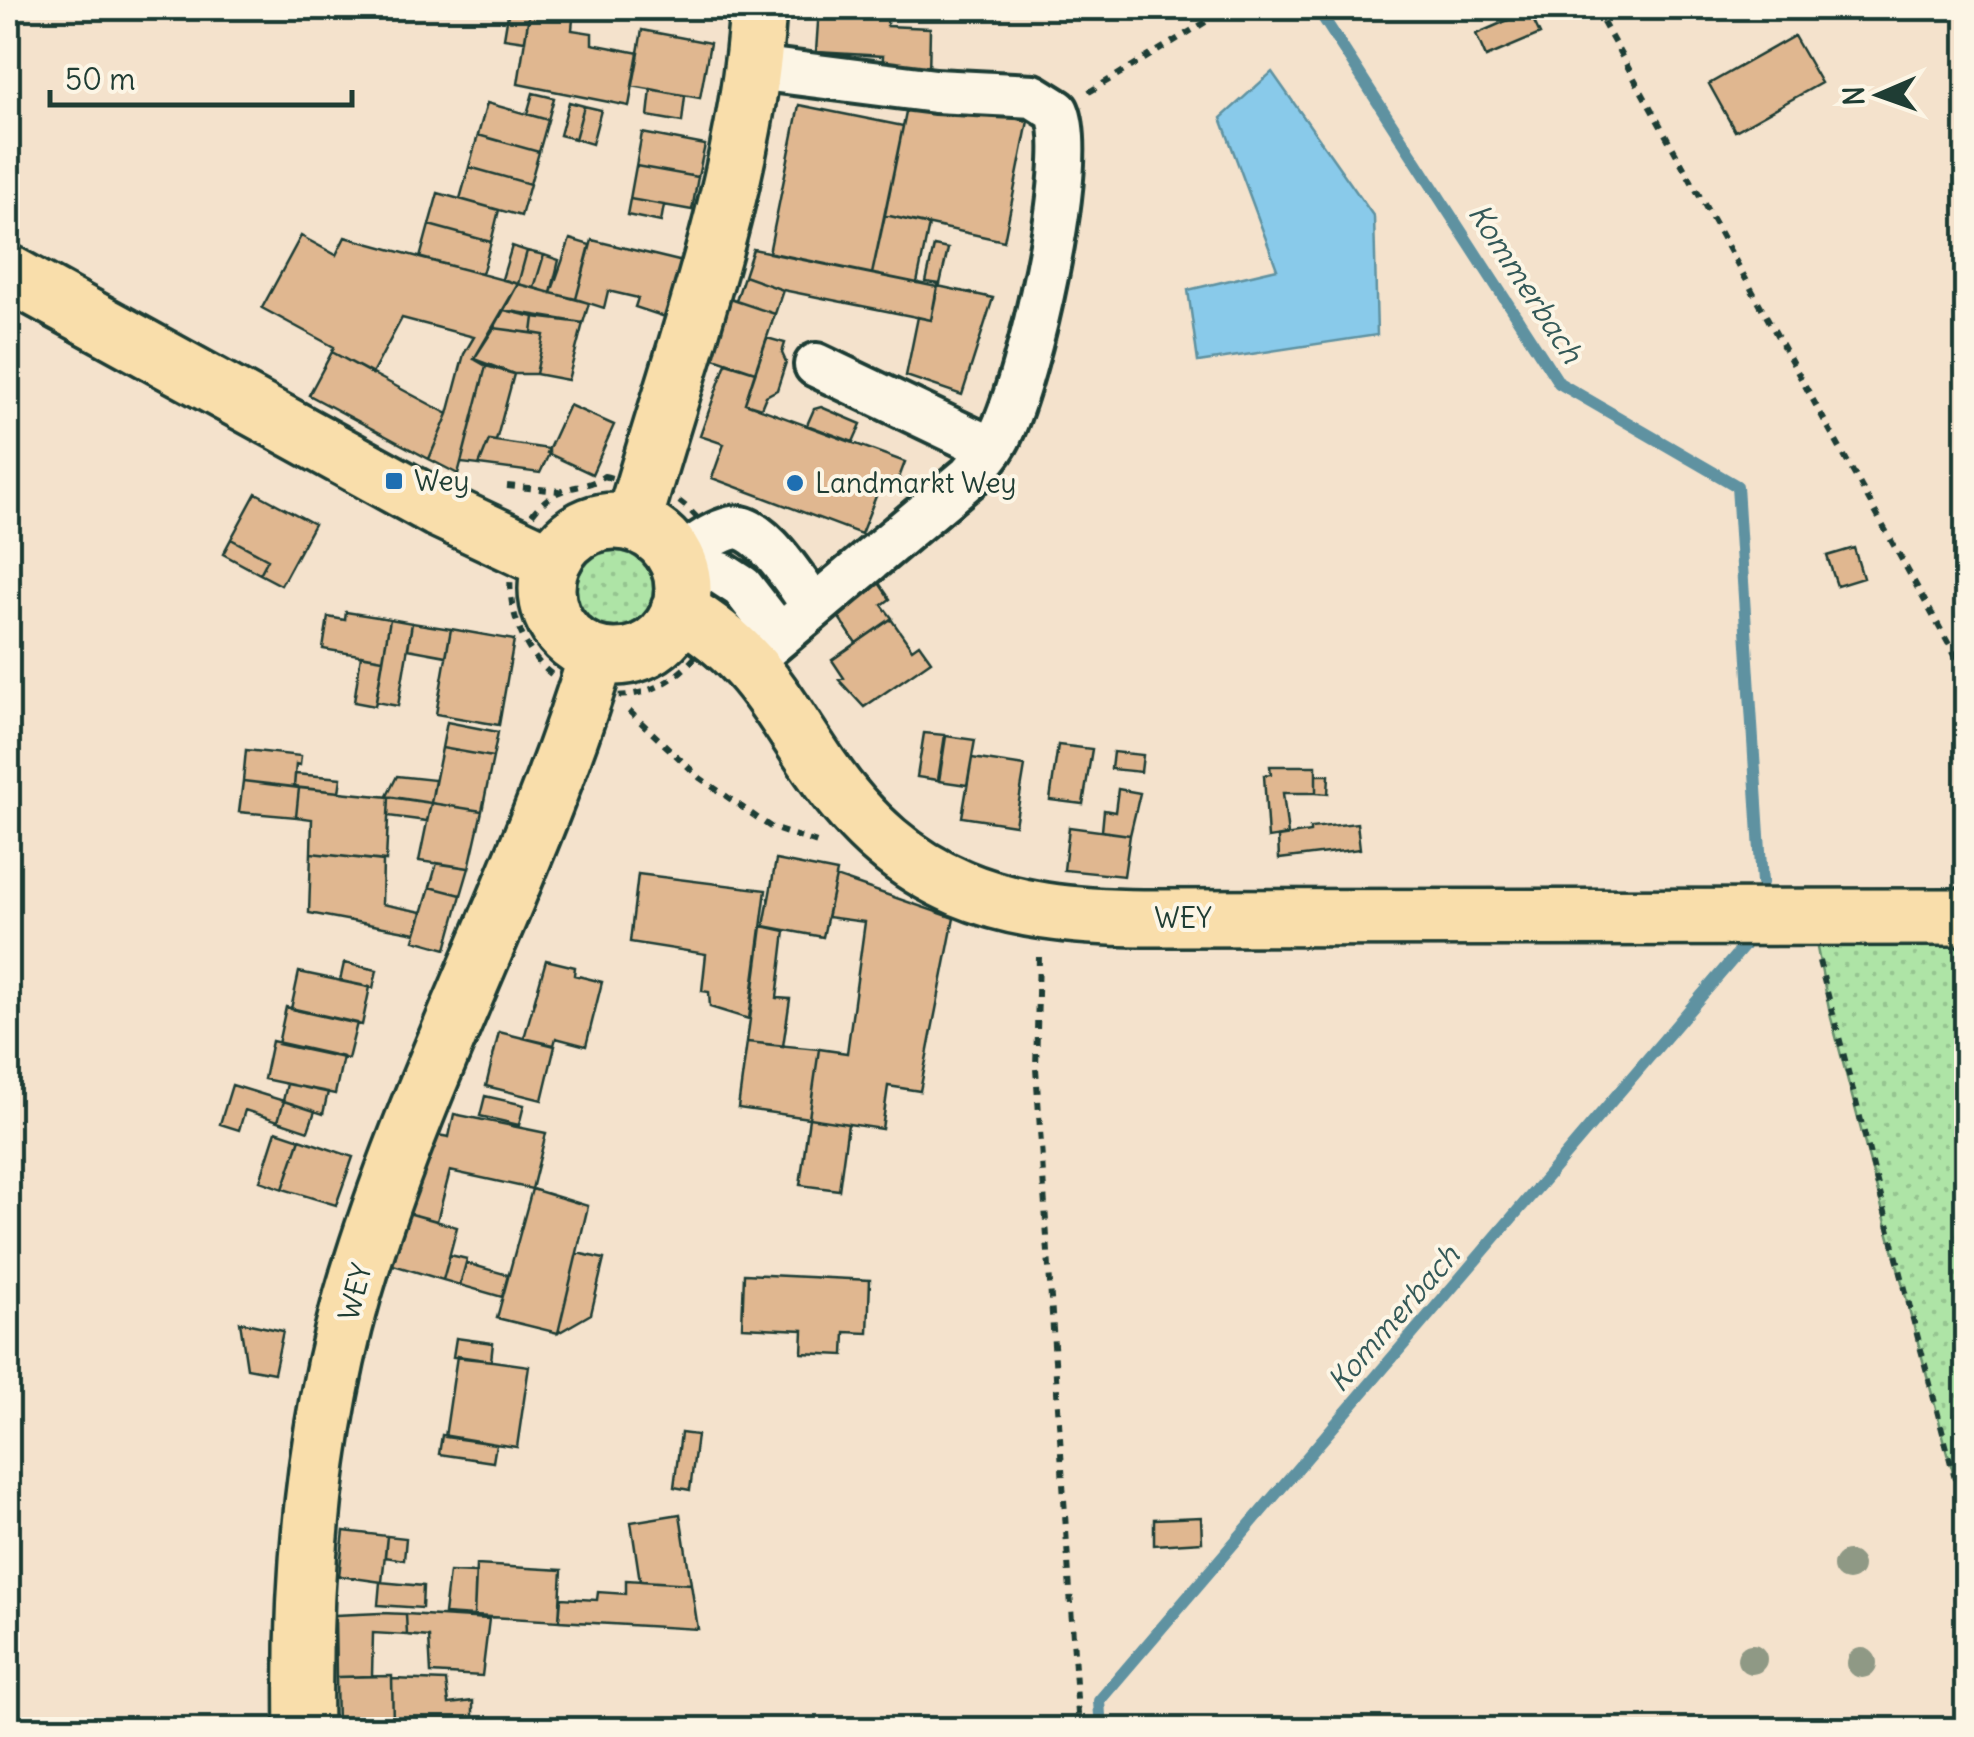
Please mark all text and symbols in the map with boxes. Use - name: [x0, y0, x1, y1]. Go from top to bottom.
- scale bar: [50, 45, 352, 107]
- north arrow: [1829, 45, 1929, 145]
- text: 50 m: [65, 60, 135, 98]
- text: N: [1836, 86, 1872, 106]
- water label: Kommerbach: [1460, 196, 1592, 370]
- place label: Wey: [414, 463, 469, 499]
- place label: Landmarkt Wey: [815, 465, 1016, 501]
- marker: Wey: [383, 470, 405, 492]
- marker: Landmarkt Wey: [784, 472, 806, 494]
- street label: WEY: [1154, 900, 1212, 936]
- water label: Kommerbach: [1319, 1236, 1468, 1399]
- street label: WEY: [330, 1259, 380, 1324]

